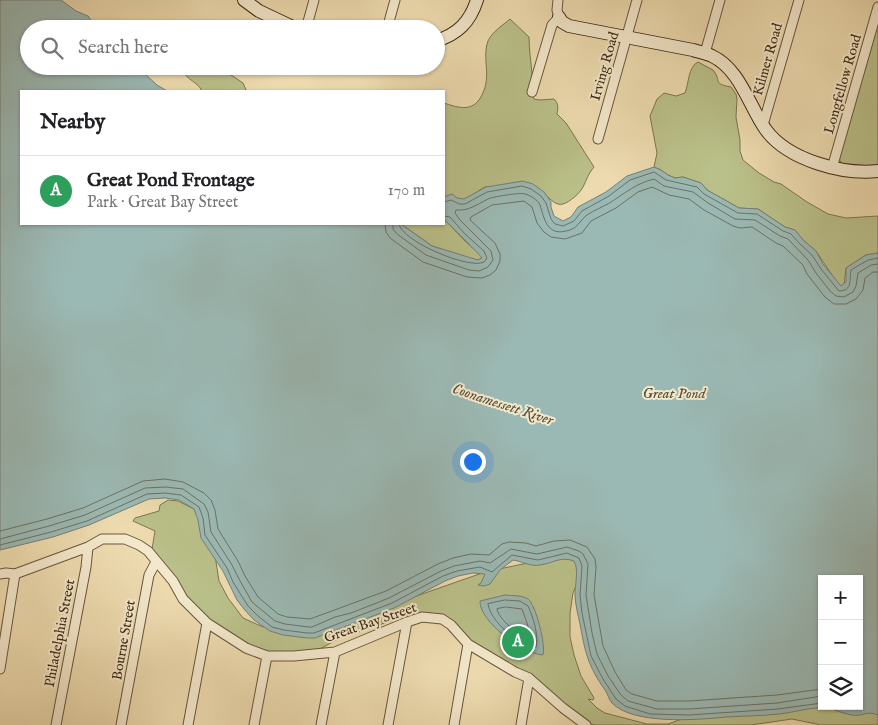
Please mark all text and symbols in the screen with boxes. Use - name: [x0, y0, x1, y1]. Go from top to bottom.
- search box: [20, 20, 445, 75]
- street label: Kilmer Road: [749, 20, 787, 98]
- street label: Irving Road: [587, 29, 624, 103]
- street label: Longfellow Road: [820, 32, 866, 136]
- icon: search: [38, 34, 66, 62]
- text: Search here: [78, 36, 169, 60]
- text: Nearby: [40, 109, 105, 136]
- text: Great Pond Frontage: [87, 169, 255, 193]
- text: A: [51, 181, 61, 201]
- text: 170 m: [388, 181, 425, 201]
- text: Park · Great Bay Street: [87, 193, 238, 213]
- water label: Coonamessett River: [450, 379, 557, 430]
- water label: Great Pond: [642, 384, 706, 403]
- your location: [460, 449, 486, 475]
- map controls: [818, 575, 863, 710]
- button: +: [818, 575, 863, 620]
- street label: Philadelphia Street: [41, 578, 79, 689]
- street label: Bourne Street: [108, 599, 140, 682]
- street label: Great Bay Street: [322, 599, 419, 647]
- button: −: [818, 620, 863, 665]
- pin: A: [502, 623, 534, 661]
- button: layers: [818, 665, 863, 710]

